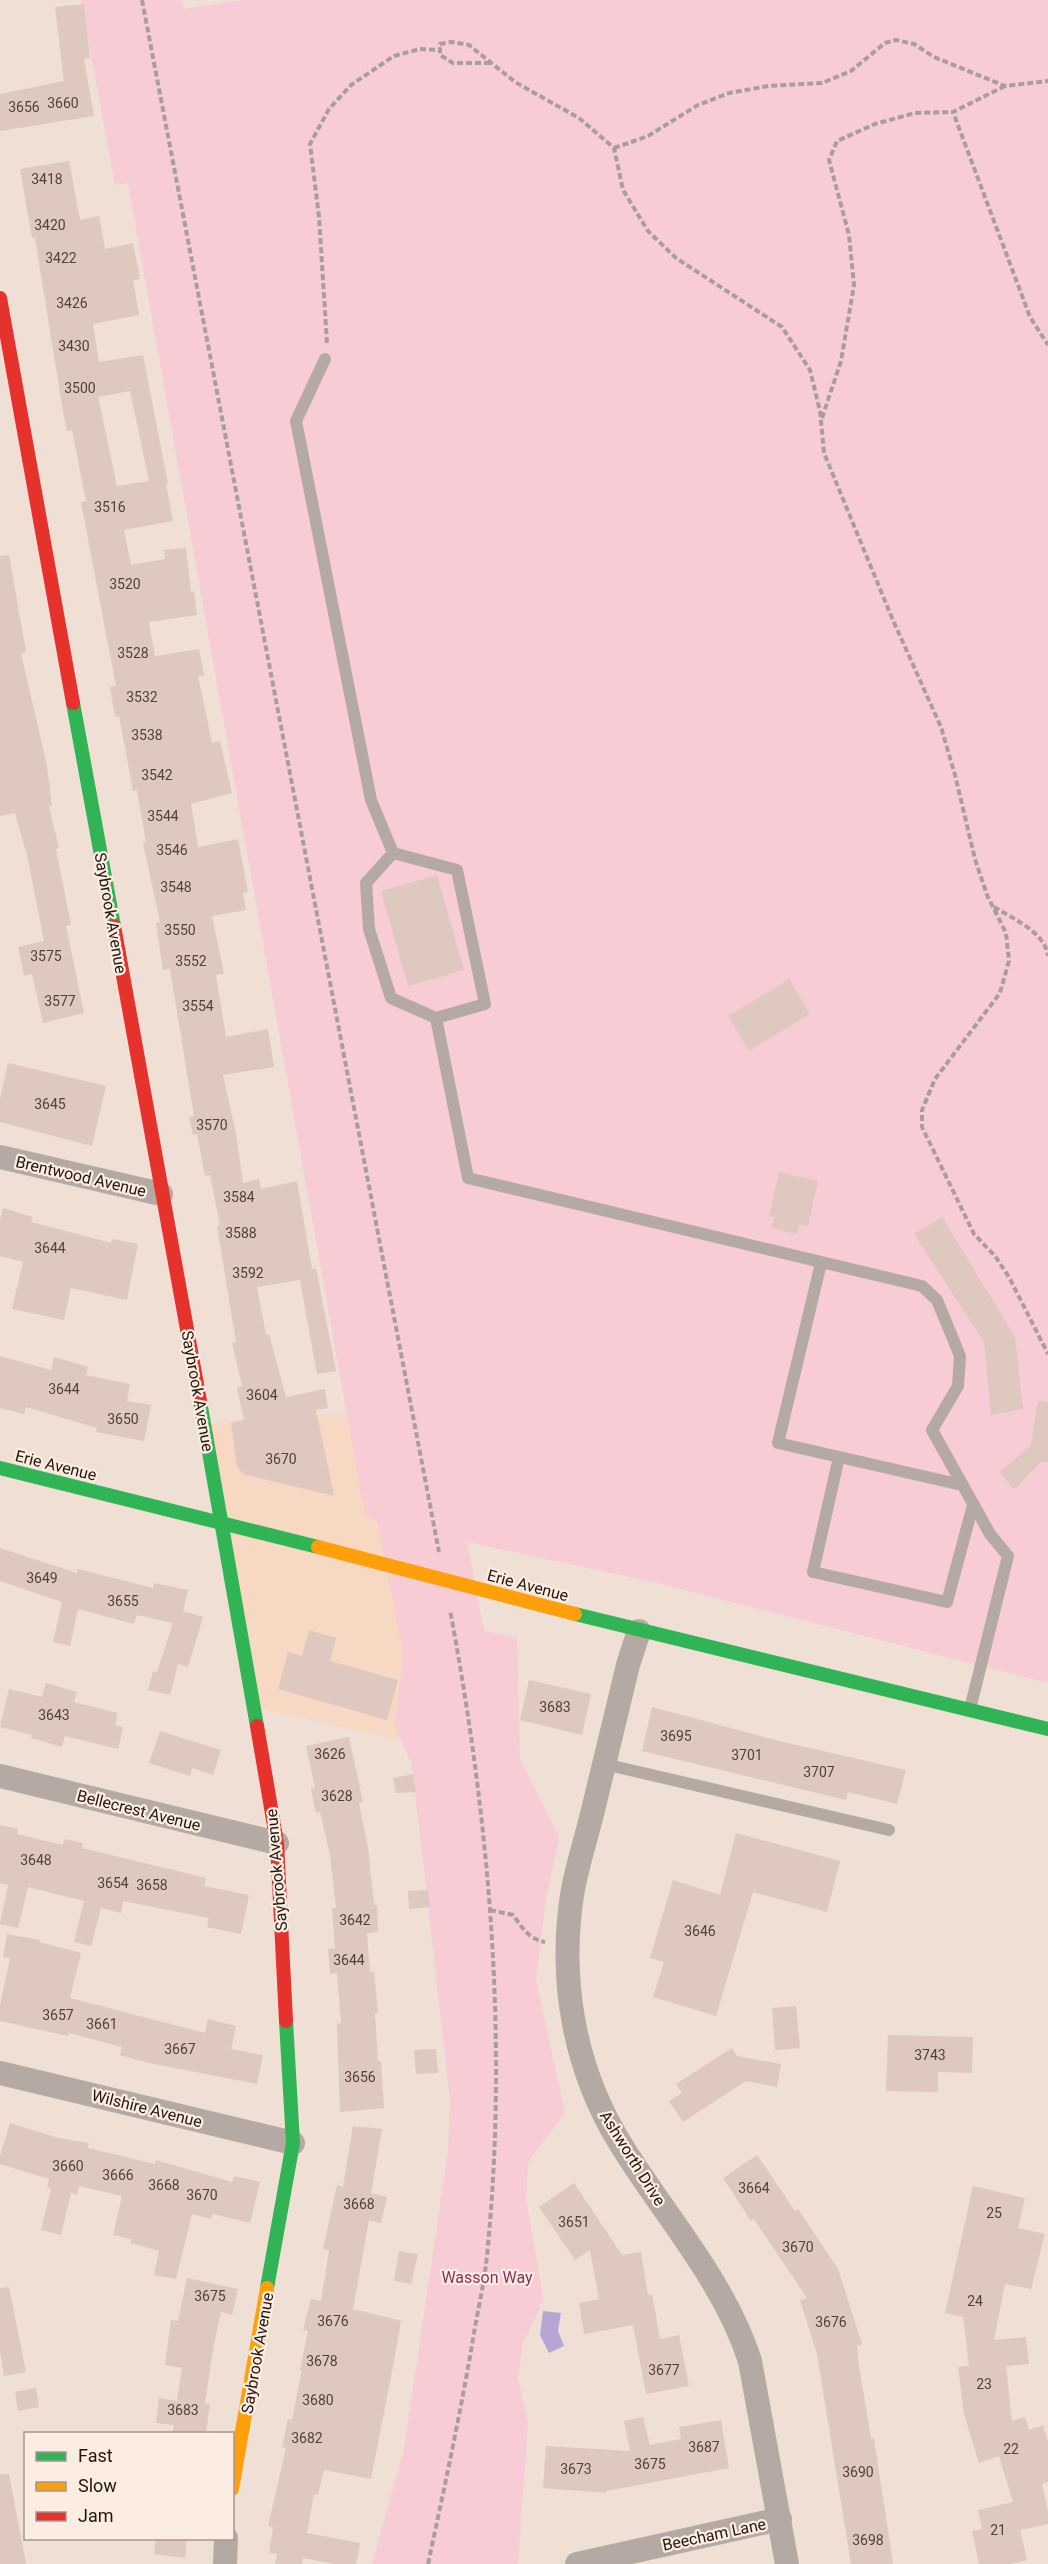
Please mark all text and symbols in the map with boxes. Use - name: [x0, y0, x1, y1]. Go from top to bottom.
- house number: 3660: [47, 95, 79, 111]
- house number: 3656: [8, 99, 40, 115]
- house number: 3418: [31, 171, 63, 187]
- house number: 3420: [34, 217, 66, 233]
- house number: 3422: [45, 250, 77, 266]
- house number: 3426: [56, 295, 88, 311]
- house number: 3430: [58, 338, 90, 354]
- house number: 3500: [64, 380, 96, 396]
- house number: 3516: [94, 499, 126, 515]
- house number: 3520: [109, 576, 141, 592]
- house number: 3528: [117, 645, 149, 661]
- house number: 3532: [126, 689, 158, 705]
- house number: 3538: [131, 727, 163, 743]
- house number: 3542: [141, 767, 173, 783]
- house number: 3544: [147, 808, 179, 824]
- house number: 3546: [156, 842, 188, 858]
- street label: Saybrook Avenue: [91, 851, 131, 975]
- house number: 3548: [160, 879, 192, 895]
- house number: 3550: [164, 922, 196, 938]
- house number: 3575: [30, 948, 62, 964]
- house number: 3552: [175, 953, 207, 969]
- house number: 3577: [44, 993, 76, 1009]
- house number: 3554: [182, 998, 214, 1014]
- house number: 3645: [34, 1096, 66, 1112]
- house number: 3570: [196, 1117, 228, 1133]
- street label: Brentwood Avenue: [14, 1152, 148, 1201]
- house number: 3584: [223, 1189, 255, 1205]
- house number: 3588: [225, 1225, 257, 1241]
- house number: 3644: [34, 1240, 66, 1256]
- house number: 3592: [232, 1265, 264, 1281]
- street label: Saybrook Avenue: [178, 1329, 218, 1453]
- house number: 3644: [48, 1381, 80, 1397]
- house number: 3604: [246, 1387, 278, 1403]
- house number: 3650: [107, 1411, 139, 1427]
- street label: Erie Avenue: [13, 1446, 99, 1485]
- house number: 3670: [265, 1451, 297, 1467]
- street label: Erie Avenue: [485, 1566, 571, 1605]
- house number: 3649: [26, 1570, 58, 1586]
- house number: 3655: [107, 1593, 139, 1609]
- house number: 3683: [539, 1699, 571, 1715]
- house number: 3643: [38, 1707, 70, 1723]
- house number: 3695: [660, 1728, 692, 1744]
- house number: 3626: [314, 1746, 346, 1762]
- house number: 3701: [731, 1747, 763, 1763]
- house number: 3707: [803, 1764, 835, 1780]
- street label: Bellecrest Avenue: [75, 1786, 203, 1835]
- house number: 3628: [321, 1788, 353, 1804]
- street label: Saybrook Avenue: [262, 1808, 291, 1932]
- house number: 3648: [20, 1852, 52, 1868]
- house number: 3654: [97, 1875, 129, 1891]
- house number: 3658: [136, 1877, 168, 1893]
- house number: 3642: [339, 1912, 371, 1928]
- house number: 3646: [684, 1923, 716, 1939]
- house number: 3644: [333, 1952, 365, 1968]
- house number: 3657: [42, 2007, 74, 2023]
- house number: 3661: [86, 2016, 118, 2032]
- house number: 3667: [164, 2041, 196, 2057]
- house number: 3743: [914, 2047, 946, 2063]
- house number: 3656: [344, 2069, 376, 2085]
- street label: Wilshire Avenue: [90, 2086, 204, 2131]
- street label: Ashworth Drive: [596, 2107, 669, 2209]
- house number: 3660: [52, 2158, 84, 2174]
- house number: 3666: [102, 2167, 134, 2183]
- house number: 3668: [148, 2177, 180, 2193]
- house number: 3664: [738, 2180, 770, 2196]
- house number: 3670: [186, 2187, 218, 2203]
- house number: 3668: [343, 2196, 375, 2212]
- house number: 25: [986, 2205, 1002, 2221]
- house number: 3651: [558, 2214, 590, 2230]
- house number: 3670: [782, 2239, 814, 2255]
- park label: Wasson Way: [441, 2268, 533, 2287]
- house number: 3675: [194, 2288, 226, 2304]
- street label: Saybrook Avenue: [237, 2291, 277, 2415]
- house number: 24: [967, 2293, 983, 2309]
- house number: 3676: [317, 2313, 349, 2329]
- house number: 3676: [815, 2314, 847, 2330]
- house number: 3678: [306, 2353, 338, 2369]
- house number: 3677: [648, 2362, 680, 2378]
- house number: 23: [976, 2376, 992, 2392]
- house number: 3680: [302, 2392, 334, 2408]
- house number: 3683: [167, 2402, 199, 2418]
- house number: 3682: [291, 2430, 323, 2446]
- legend: [24, 2432, 234, 2540]
- house number: 3687: [688, 2439, 720, 2455]
- house number: 22: [1003, 2441, 1019, 2457]
- text: Fast: [78, 2445, 113, 2466]
- house number: 3675: [634, 2456, 666, 2472]
- house number: 3673: [560, 2461, 592, 2477]
- house number: 3690: [842, 2464, 874, 2480]
- text: Slow: [78, 2475, 117, 2496]
- text: Jam: [78, 2505, 114, 2526]
- street label: Beecham Lane: [661, 2514, 768, 2555]
- house number: 21: [990, 2522, 1006, 2538]
- house number: 3698: [852, 2532, 884, 2548]

